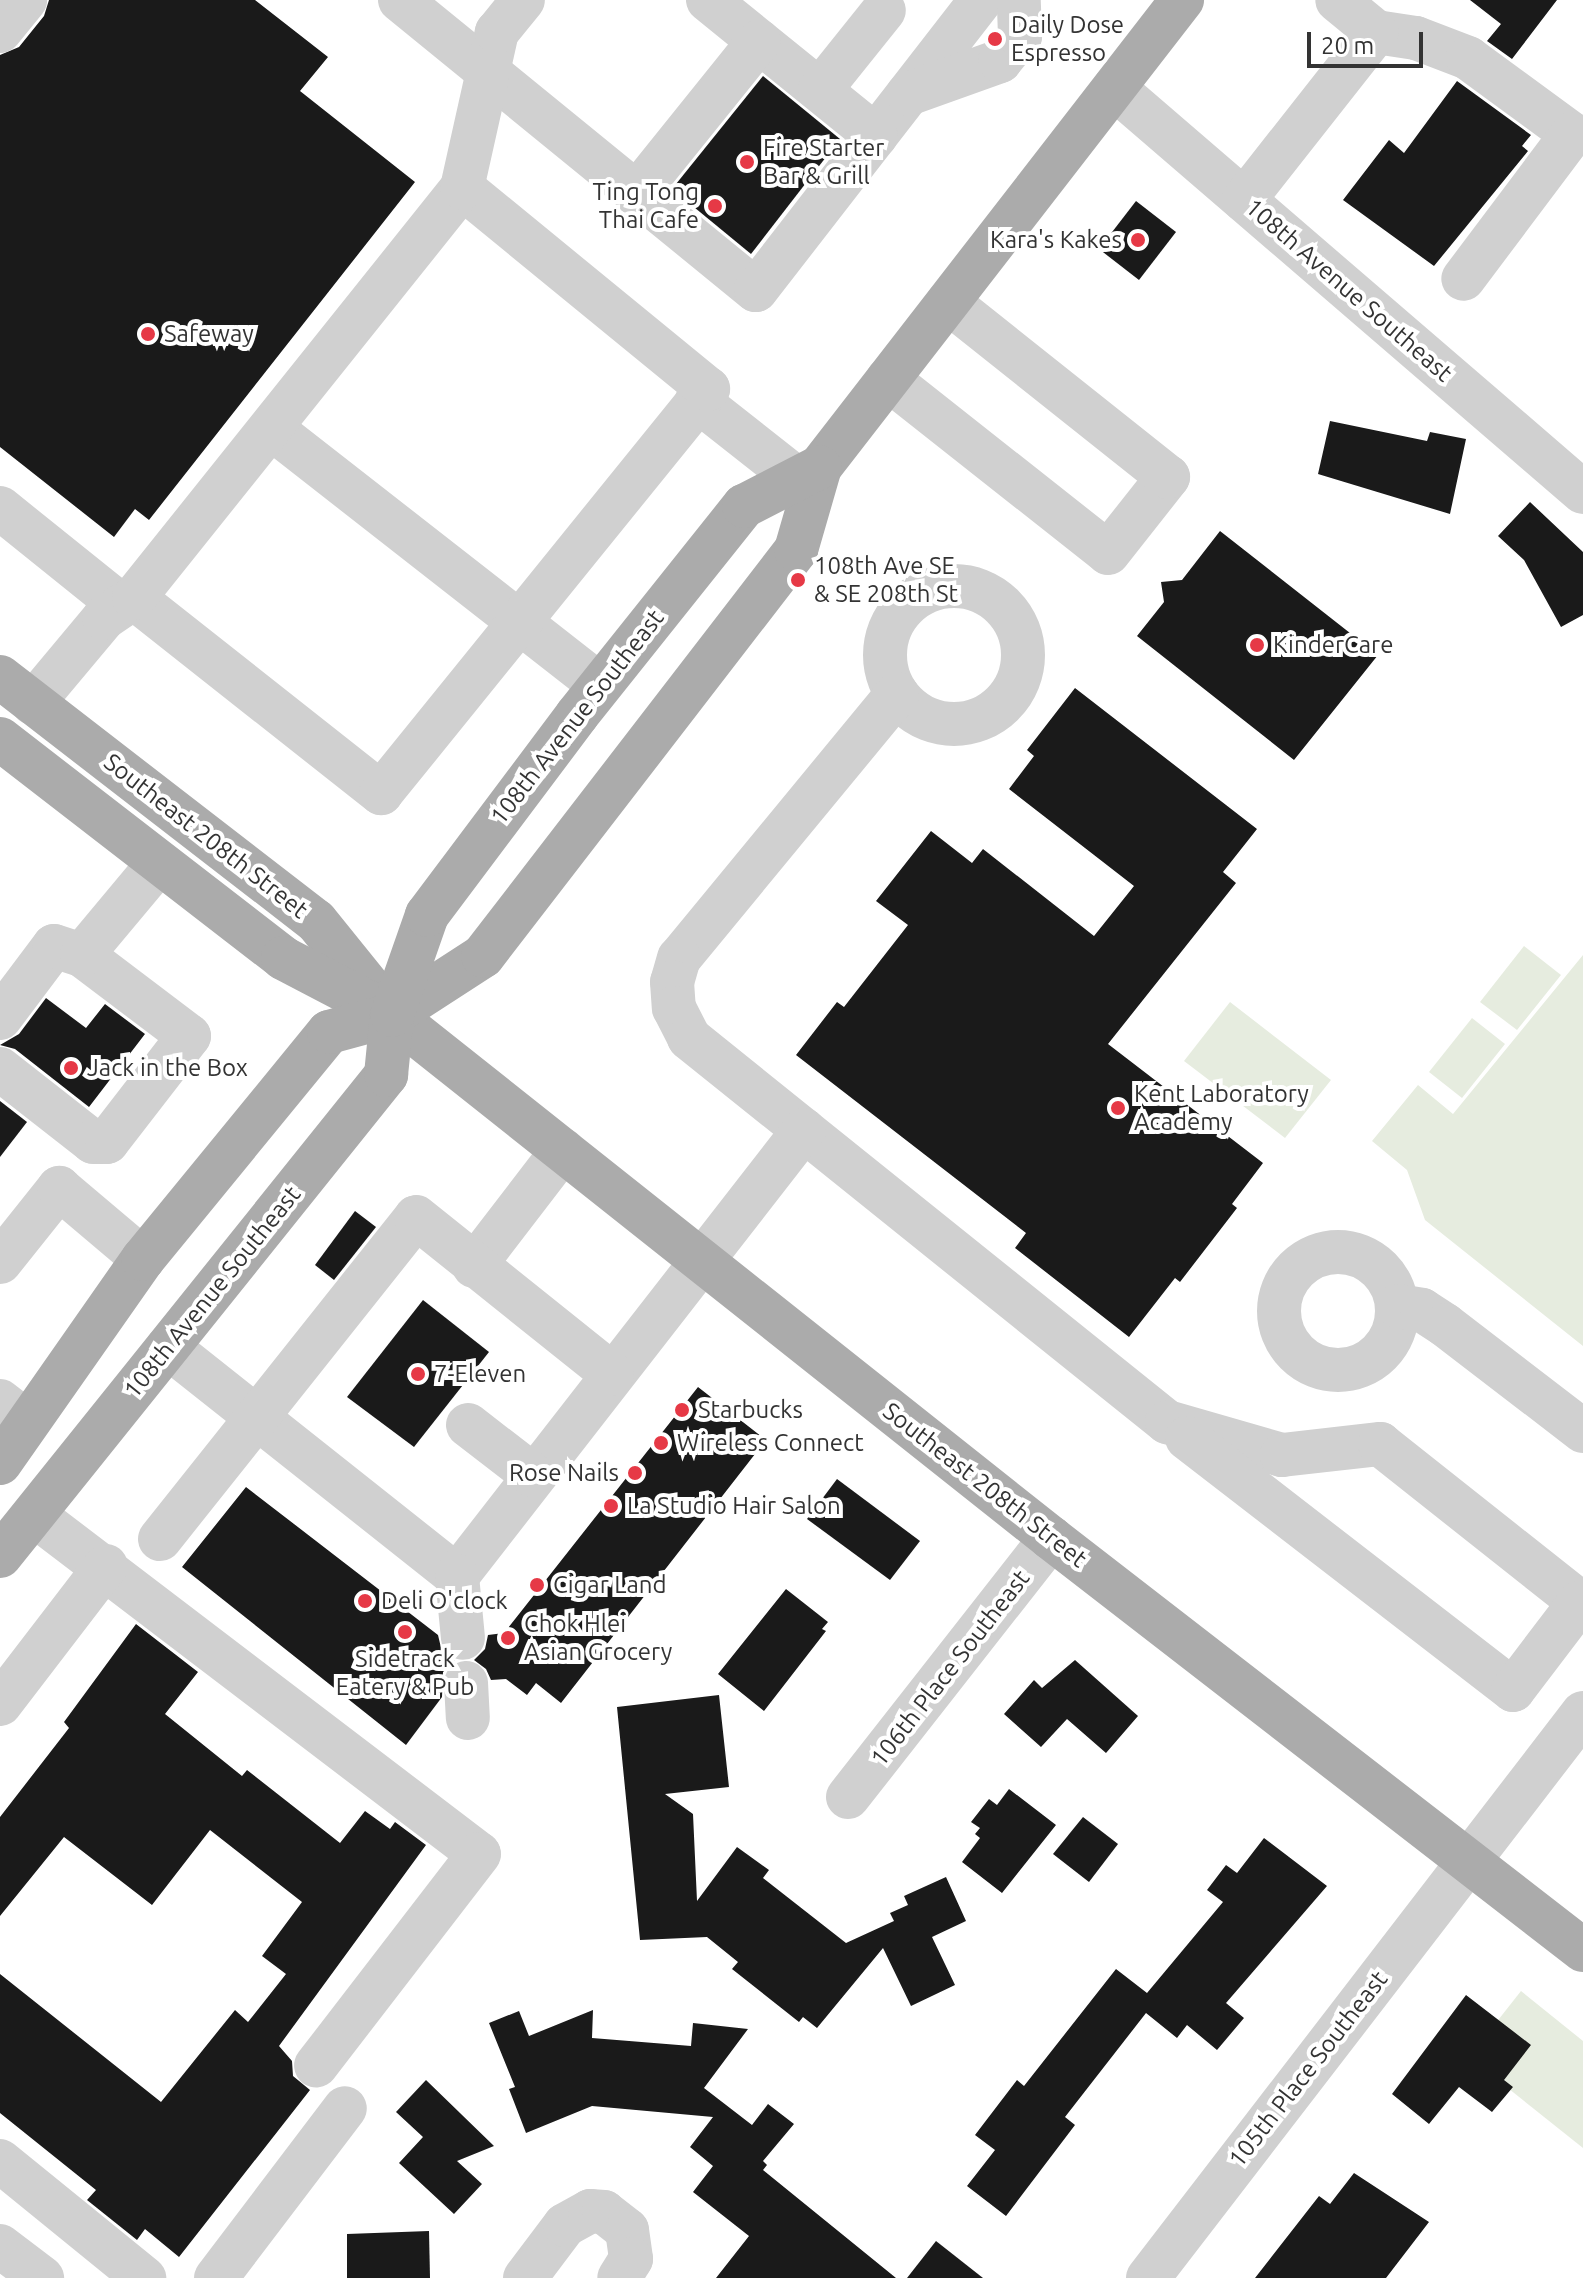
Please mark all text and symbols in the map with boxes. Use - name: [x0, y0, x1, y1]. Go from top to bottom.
- place label: Daily Dose Espresso: [1011, 11, 1124, 67]
- scale bar: [1311, 16, 1427, 66]
- marker: Daily Dose Espresso: [986, 30, 1004, 48]
- text: 20 m: [1321, 32, 1374, 59]
- place label: Fire Starter Bar & Grill: [763, 134, 884, 190]
- marker: Fire Starter Bar & Grill: [738, 153, 756, 171]
- place label: Ting Tong Thai Cafe: [593, 178, 699, 234]
- street label: 108th Avenue Southeast: [1240, 192, 1458, 388]
- marker: Ting Tong Thai Cafe: [706, 197, 724, 215]
- place label: Kara's Kakes: [990, 226, 1122, 254]
- marker: Kara's Kakes: [1129, 231, 1147, 249]
- place label: Safeway: [164, 320, 254, 348]
- marker: Safeway: [139, 325, 157, 343]
- place label: 108th Ave SE & SE 208th St: [814, 552, 958, 608]
- marker: 108th Ave SE & SE 208th St: [789, 571, 807, 589]
- street label: 108th Avenue Southeast: [484, 604, 670, 830]
- place label: KinderCare: [1273, 631, 1393, 659]
- marker: KinderCare: [1248, 636, 1266, 654]
- street label: Southeast 208th Street: [98, 748, 314, 924]
- place label: Jack in the Box: [87, 1054, 248, 1082]
- marker: Jack in the Box: [62, 1059, 80, 1077]
- place label: Kent Laboratory Academy: [1134, 1080, 1309, 1136]
- marker: Kent Laboratory Academy: [1109, 1099, 1127, 1117]
- street label: 108th Avenue Southeast: [118, 1180, 306, 1404]
- place label: 7-Eleven: [434, 1360, 526, 1388]
- marker: 7-Eleven: [409, 1365, 427, 1383]
- place label: Starbucks: [698, 1396, 803, 1424]
- street label: Southeast 208th Street: [877, 1397, 1093, 1573]
- marker: Starbucks: [673, 1401, 691, 1419]
- place label: Wireless Connect: [677, 1429, 864, 1457]
- marker: Wireless Connect: [652, 1434, 670, 1452]
- place label: Rose Nails: [509, 1459, 619, 1487]
- marker: Rose Nails: [626, 1464, 644, 1482]
- place label: La Studio Hair Salon: [627, 1492, 841, 1520]
- marker: La Studio Hair Salon: [602, 1497, 620, 1515]
- street label: 106th Place Southeast: [864, 1564, 1036, 1772]
- place label: Cigar Land: [553, 1571, 667, 1599]
- marker: Cigar Land: [528, 1576, 546, 1594]
- place label: Deli O'clock: [381, 1587, 508, 1615]
- marker: Deli O'clock: [356, 1592, 374, 1610]
- place label: Chok Hlei Asian Grocery: [524, 1610, 672, 1666]
- marker: Sidetrack Eatery & Pub: [396, 1623, 414, 1641]
- marker: Chok Hlei Asian Grocery: [499, 1629, 517, 1647]
- place label: Sidetrack Eatery & Pub: [336, 1645, 474, 1701]
- street label: 105th Place Southeast: [1222, 1965, 1394, 2173]

